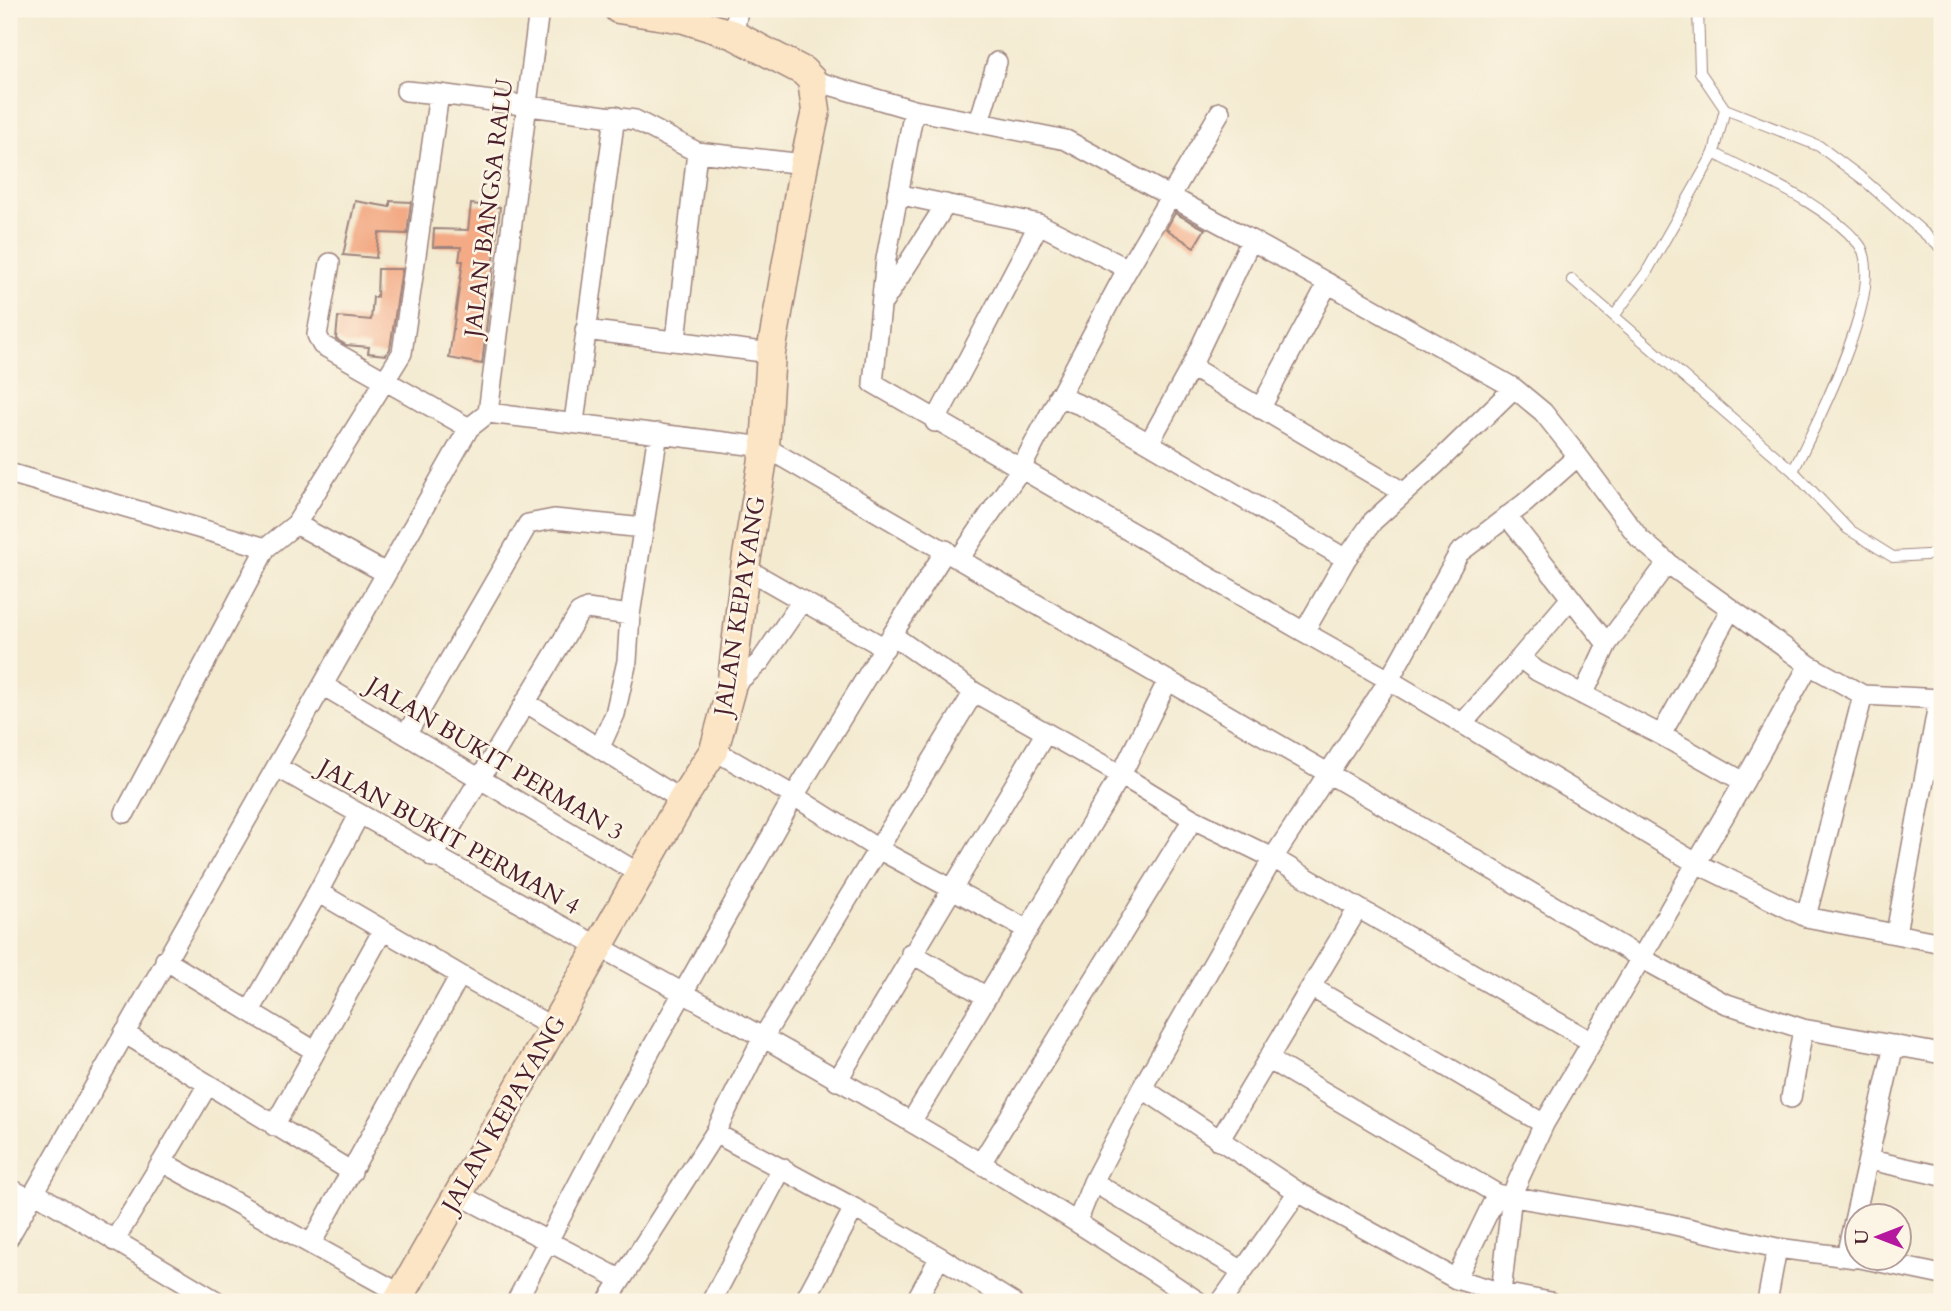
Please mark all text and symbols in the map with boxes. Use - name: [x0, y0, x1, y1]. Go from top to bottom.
- street label: JALAN BANGSA RALU: [456, 77, 521, 342]
- street label: JALAN KEPAYANG: [706, 494, 774, 721]
- street label: JALAN BUKIT PERMAN 3: [358, 668, 630, 849]
- street label: JALAN BUKIT PERMAN 4: [310, 750, 586, 923]
- street label: JALAN KEPAYANG: [433, 1010, 574, 1221]
- north arrow: [1842, 1202, 1912, 1272]
- text: U: [1849, 1229, 1875, 1245]

